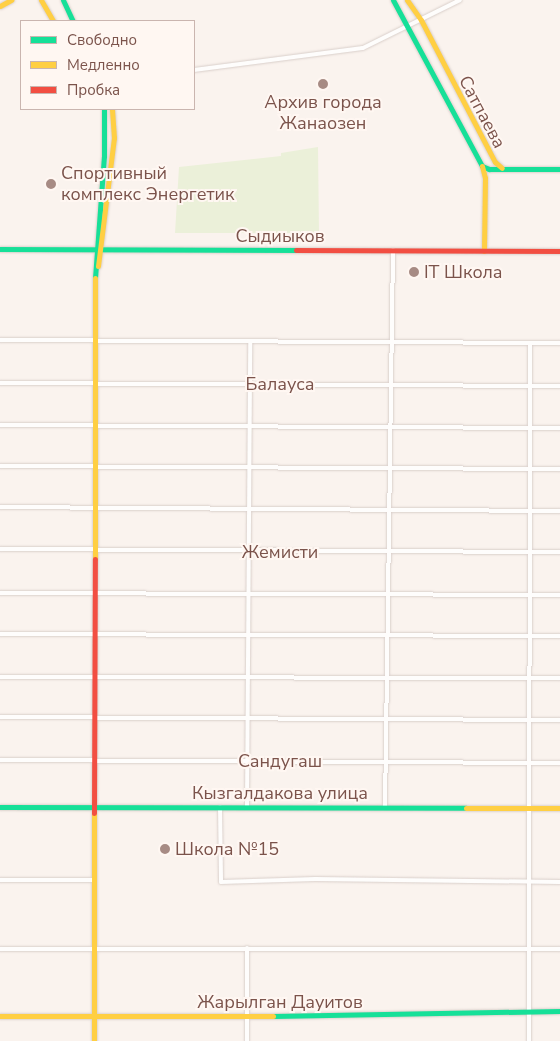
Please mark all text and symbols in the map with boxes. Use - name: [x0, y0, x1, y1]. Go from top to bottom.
- legend: [20, 20, 195, 110]
- text: Свободно: [67, 30, 137, 50]
- text: Медленно: [67, 55, 140, 75]
- street label: Сатпаева: [454, 72, 510, 152]
- marker: Архив города Жанаозен: [317, 78, 329, 90]
- text: Пробка: [67, 80, 120, 100]
- place label: Архив города Жанаозен: [264, 92, 382, 134]
- place label: Спортивный комплекс Энергетик: [61, 163, 234, 205]
- marker: Спортивный комплекс Энергетик: [45, 178, 57, 190]
- street label: Сыдиыков: [235, 225, 325, 247]
- place label: IT Школа: [424, 261, 503, 283]
- marker: IT Школа: [408, 266, 420, 278]
- street label: Балауса: [245, 373, 315, 395]
- street label: Жемисти: [242, 541, 318, 563]
- street label: Сандугаш: [238, 750, 322, 772]
- street label: Кызгалдакова улица: [192, 782, 368, 804]
- place label: Школа №15: [175, 838, 279, 860]
- marker: Школа №15: [159, 843, 171, 855]
- street label: Жарылган Дауитов: [197, 991, 363, 1013]

